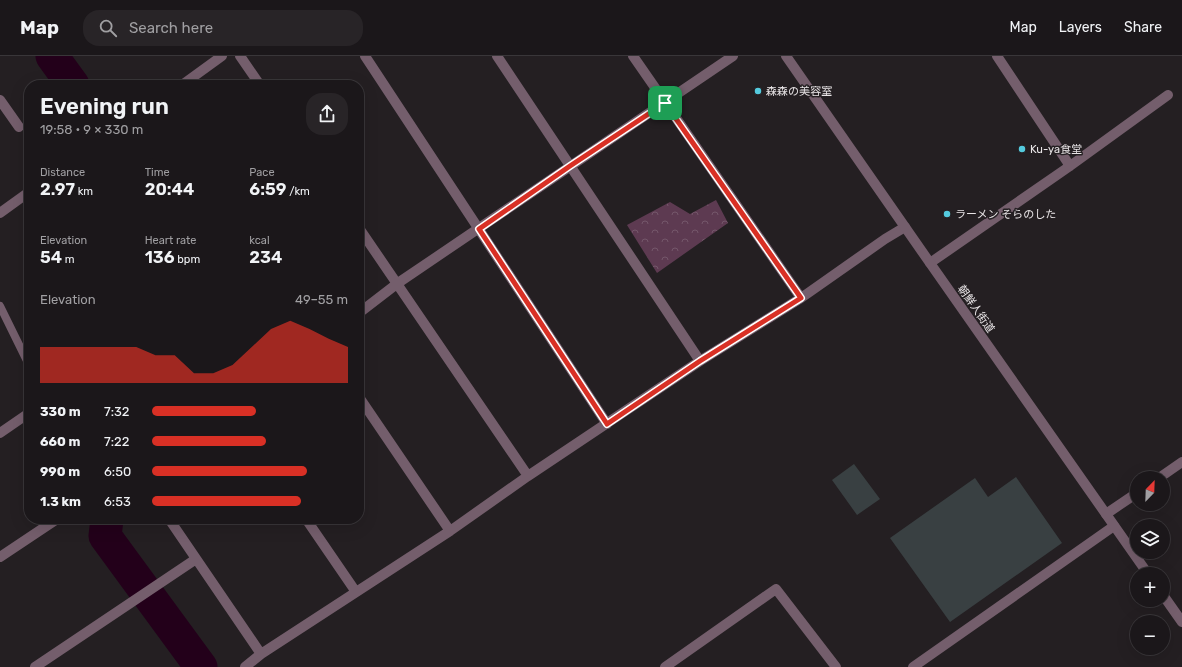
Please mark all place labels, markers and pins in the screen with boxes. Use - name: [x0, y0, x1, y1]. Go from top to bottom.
- place label: 森森の美容室: [766, 85, 832, 98]
- pin: [648, 86, 682, 120]
- marker: 森森の美容室: [753, 86, 763, 96]
- place label: Ku-ya食堂: [1030, 143, 1082, 156]
- marker: Ku-ya食堂: [1017, 144, 1027, 154]
- place label: ラーメン そらのした: [955, 208, 1056, 221]
- marker: ラーメン そらのした: [942, 209, 952, 219]

